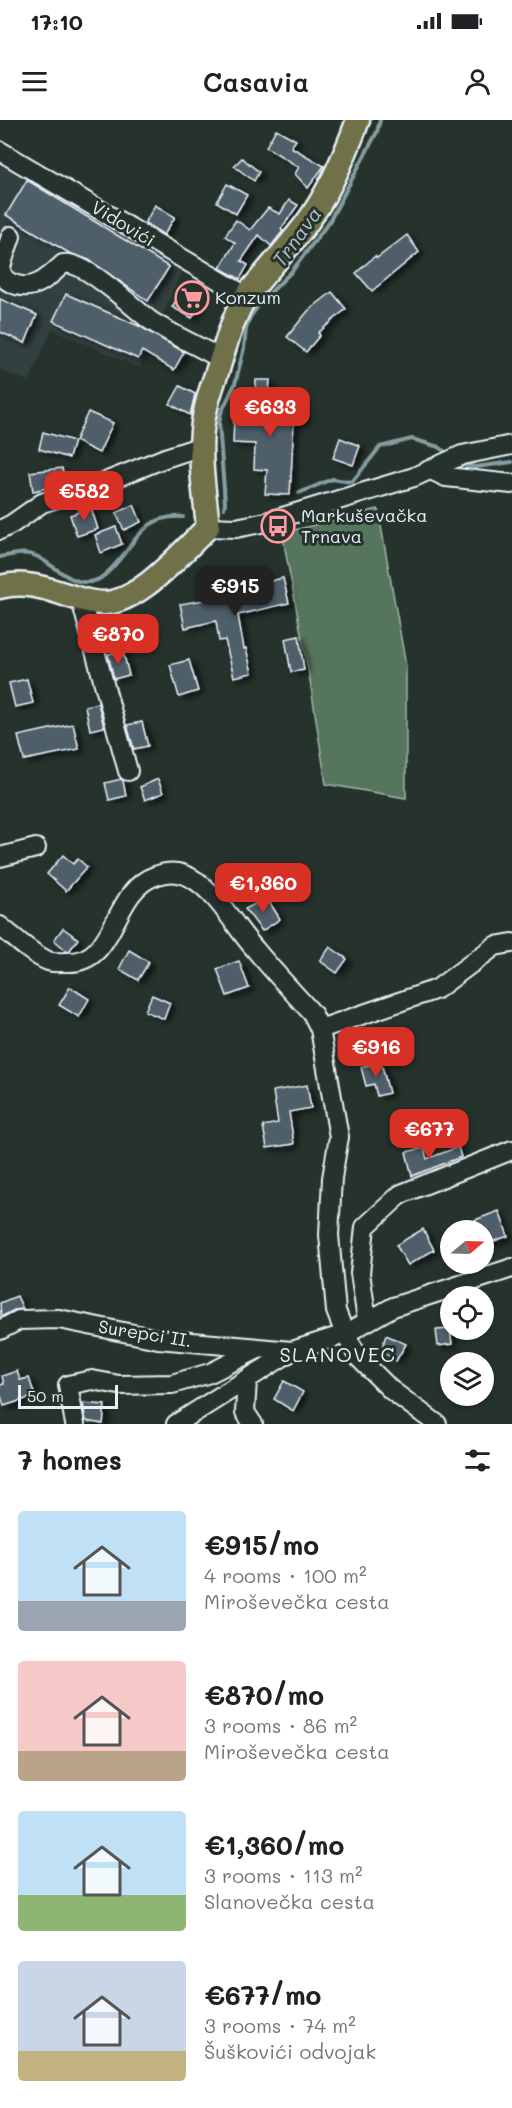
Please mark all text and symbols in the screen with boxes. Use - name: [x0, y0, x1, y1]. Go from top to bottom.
- text: 17:10: [30, 7, 83, 36]
- text: Casavia: [203, 64, 309, 99]
- icon: menu: [18, 65, 51, 98]
- icon: person: [461, 65, 494, 98]
- street label: Vidovići: [87, 195, 160, 252]
- water label: Trnava: [266, 201, 327, 271]
- supermarket icon: Konzum: [174, 280, 210, 316]
- place label: Konzum: [215, 285, 281, 309]
- pin: €633: [234, 387, 306, 438]
- text: €633: [244, 393, 296, 419]
- pin: €582: [48, 471, 120, 522]
- text: €582: [58, 477, 110, 503]
- place label: Markuševačka Trnava: [301, 503, 427, 548]
- bus stop icon: Markuševačka Trnava: [260, 508, 296, 544]
- pin: €915: [199, 566, 271, 617]
- text: €915: [211, 572, 259, 598]
- pin: €870: [82, 614, 154, 665]
- text: €870: [92, 620, 144, 646]
- pin: €1,360: [214, 863, 312, 914]
- text: €1,360: [229, 869, 297, 895]
- pin: €916: [340, 1027, 412, 1078]
- text: €916: [351, 1033, 401, 1059]
- pin: €677: [393, 1109, 465, 1160]
- text: €677: [404, 1115, 454, 1141]
- north arrow: [440, 1220, 494, 1274]
- map controls: [440, 1220, 494, 1406]
- button: locate: [440, 1286, 494, 1340]
- street label: Surepci II.: [97, 1314, 194, 1352]
- district label: SLANOVEC: [280, 1341, 396, 1367]
- button: layers: [440, 1352, 494, 1406]
- scale bar: [18, 1382, 118, 1410]
- text: 50 m: [27, 1385, 64, 1406]
- text: 7 homes: [18, 1443, 122, 1477]
- icon: filters: [461, 1444, 494, 1477]
- text: €915/mo: [204, 1528, 319, 1562]
- icon: home: [66, 1535, 138, 1607]
- text: 4 rooms · 100 m²: [204, 1562, 367, 1588]
- text: Miroševečka cesta: [204, 1588, 390, 1614]
- text: €870/mo: [204, 1678, 324, 1712]
- icon: home: [66, 1685, 138, 1757]
- text: 3 rooms · 86 m²: [204, 1712, 357, 1738]
- text: Miroševečka cesta: [204, 1738, 390, 1764]
- text: €1,360/mo: [204, 1828, 344, 1862]
- icon: home: [66, 1835, 138, 1907]
- text: 3 rooms · 113 m²: [204, 1862, 363, 1888]
- text: Slanovečka cesta: [204, 1888, 375, 1914]
- text: €677/mo: [204, 1978, 321, 2012]
- icon: home: [66, 1985, 138, 2057]
- text: 3 rooms · 74 m²: [204, 2012, 356, 2038]
- text: Šuškovići odvojak: [204, 2038, 376, 2064]

